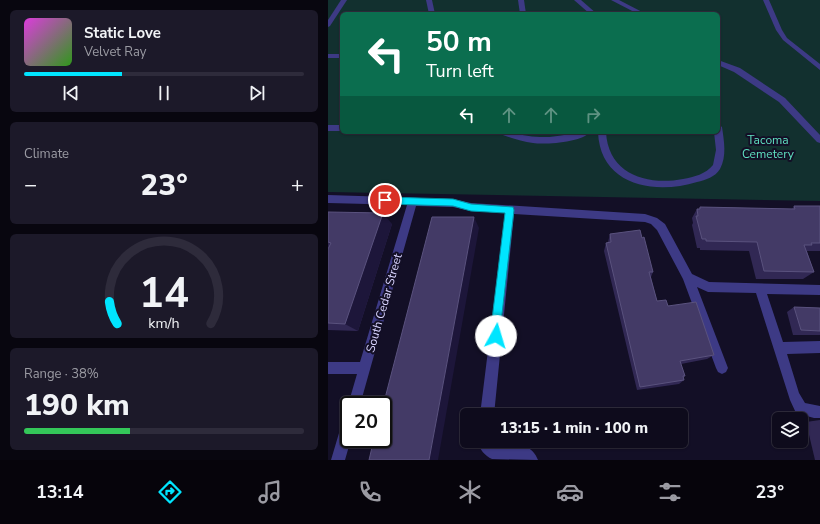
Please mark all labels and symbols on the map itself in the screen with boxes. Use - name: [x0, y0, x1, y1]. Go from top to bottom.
- park label: Tacoma Cemetery: [742, 132, 795, 162]
- pin: [368, 183, 402, 217]
- street label: South Cedar Street: [362, 251, 406, 354]
- position arrow: [475, 315, 517, 357]
- speed limit sign: 20: [340, 396, 392, 448]

